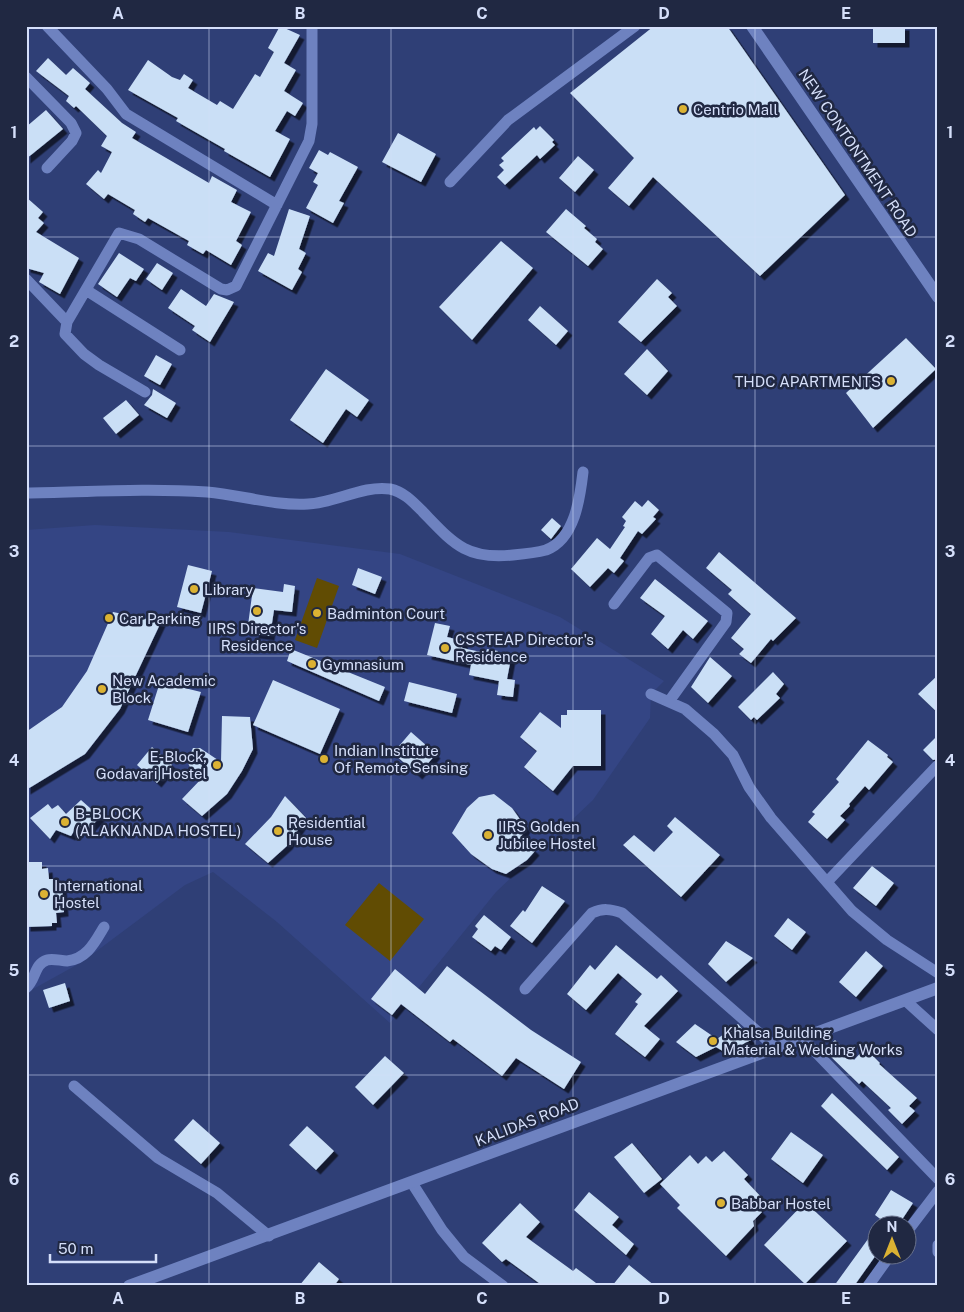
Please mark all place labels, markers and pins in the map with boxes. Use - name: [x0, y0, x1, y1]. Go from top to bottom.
- place label: Centrio Mall: [693, 101, 778, 118]
- marker: Centrio Mall: [677, 103, 689, 115]
- place label: THDC APARTMENTS: [734, 373, 881, 390]
- marker: THDC APARTMENTS: [885, 375, 897, 387]
- place label: Library: [204, 581, 253, 598]
- marker: Library: [188, 583, 200, 595]
- marker: IIRS Director's Residence: [251, 605, 263, 617]
- place label: Badminton Court: [327, 605, 445, 622]
- marker: Badminton Court: [311, 607, 323, 619]
- place label: Car Parking: [119, 610, 201, 627]
- marker: Car Parking: [103, 612, 115, 624]
- place label: IIRS Director's Residence: [208, 620, 306, 654]
- place label: CSSTEAP Director's Residence: [455, 631, 594, 665]
- marker: CSSTEAP Director's Residence: [439, 642, 451, 654]
- place label: Gymnasium: [322, 656, 404, 673]
- marker: Gymnasium: [306, 658, 318, 670]
- place label: New Academic Block: [112, 672, 216, 706]
- marker: New Academic Block: [96, 683, 108, 695]
- place label: Indian Institute Of Remote Sensing: [334, 742, 468, 776]
- place label: E-Block, Godavari Hostel: [96, 748, 207, 782]
- marker: Indian Institute Of Remote Sensing: [318, 753, 330, 765]
- marker: E-Block, Godavari Hostel: [211, 759, 223, 771]
- place label: B- BLOCK (ALAKNANDA HOSTEL): [75, 805, 241, 839]
- place label: Residential House: [288, 814, 366, 848]
- marker: B- BLOCK (ALAKNANDA HOSTEL): [59, 816, 71, 828]
- place label: IIRS Golden Jubilee Hostel: [498, 818, 596, 852]
- marker: Residential House: [272, 825, 284, 837]
- marker: IIRS Golden Jubilee Hostel: [482, 829, 494, 841]
- place label: International Hostel: [54, 877, 143, 911]
- marker: International Hostel: [38, 888, 50, 900]
- place label: Khalsa Building Material & Welding Works: [723, 1024, 903, 1058]
- marker: Khalsa Building Material & Welding Works: [707, 1035, 719, 1047]
- place label: Babbar Hostel: [731, 1195, 831, 1212]
- marker: Babbar Hostel: [715, 1197, 727, 1209]

